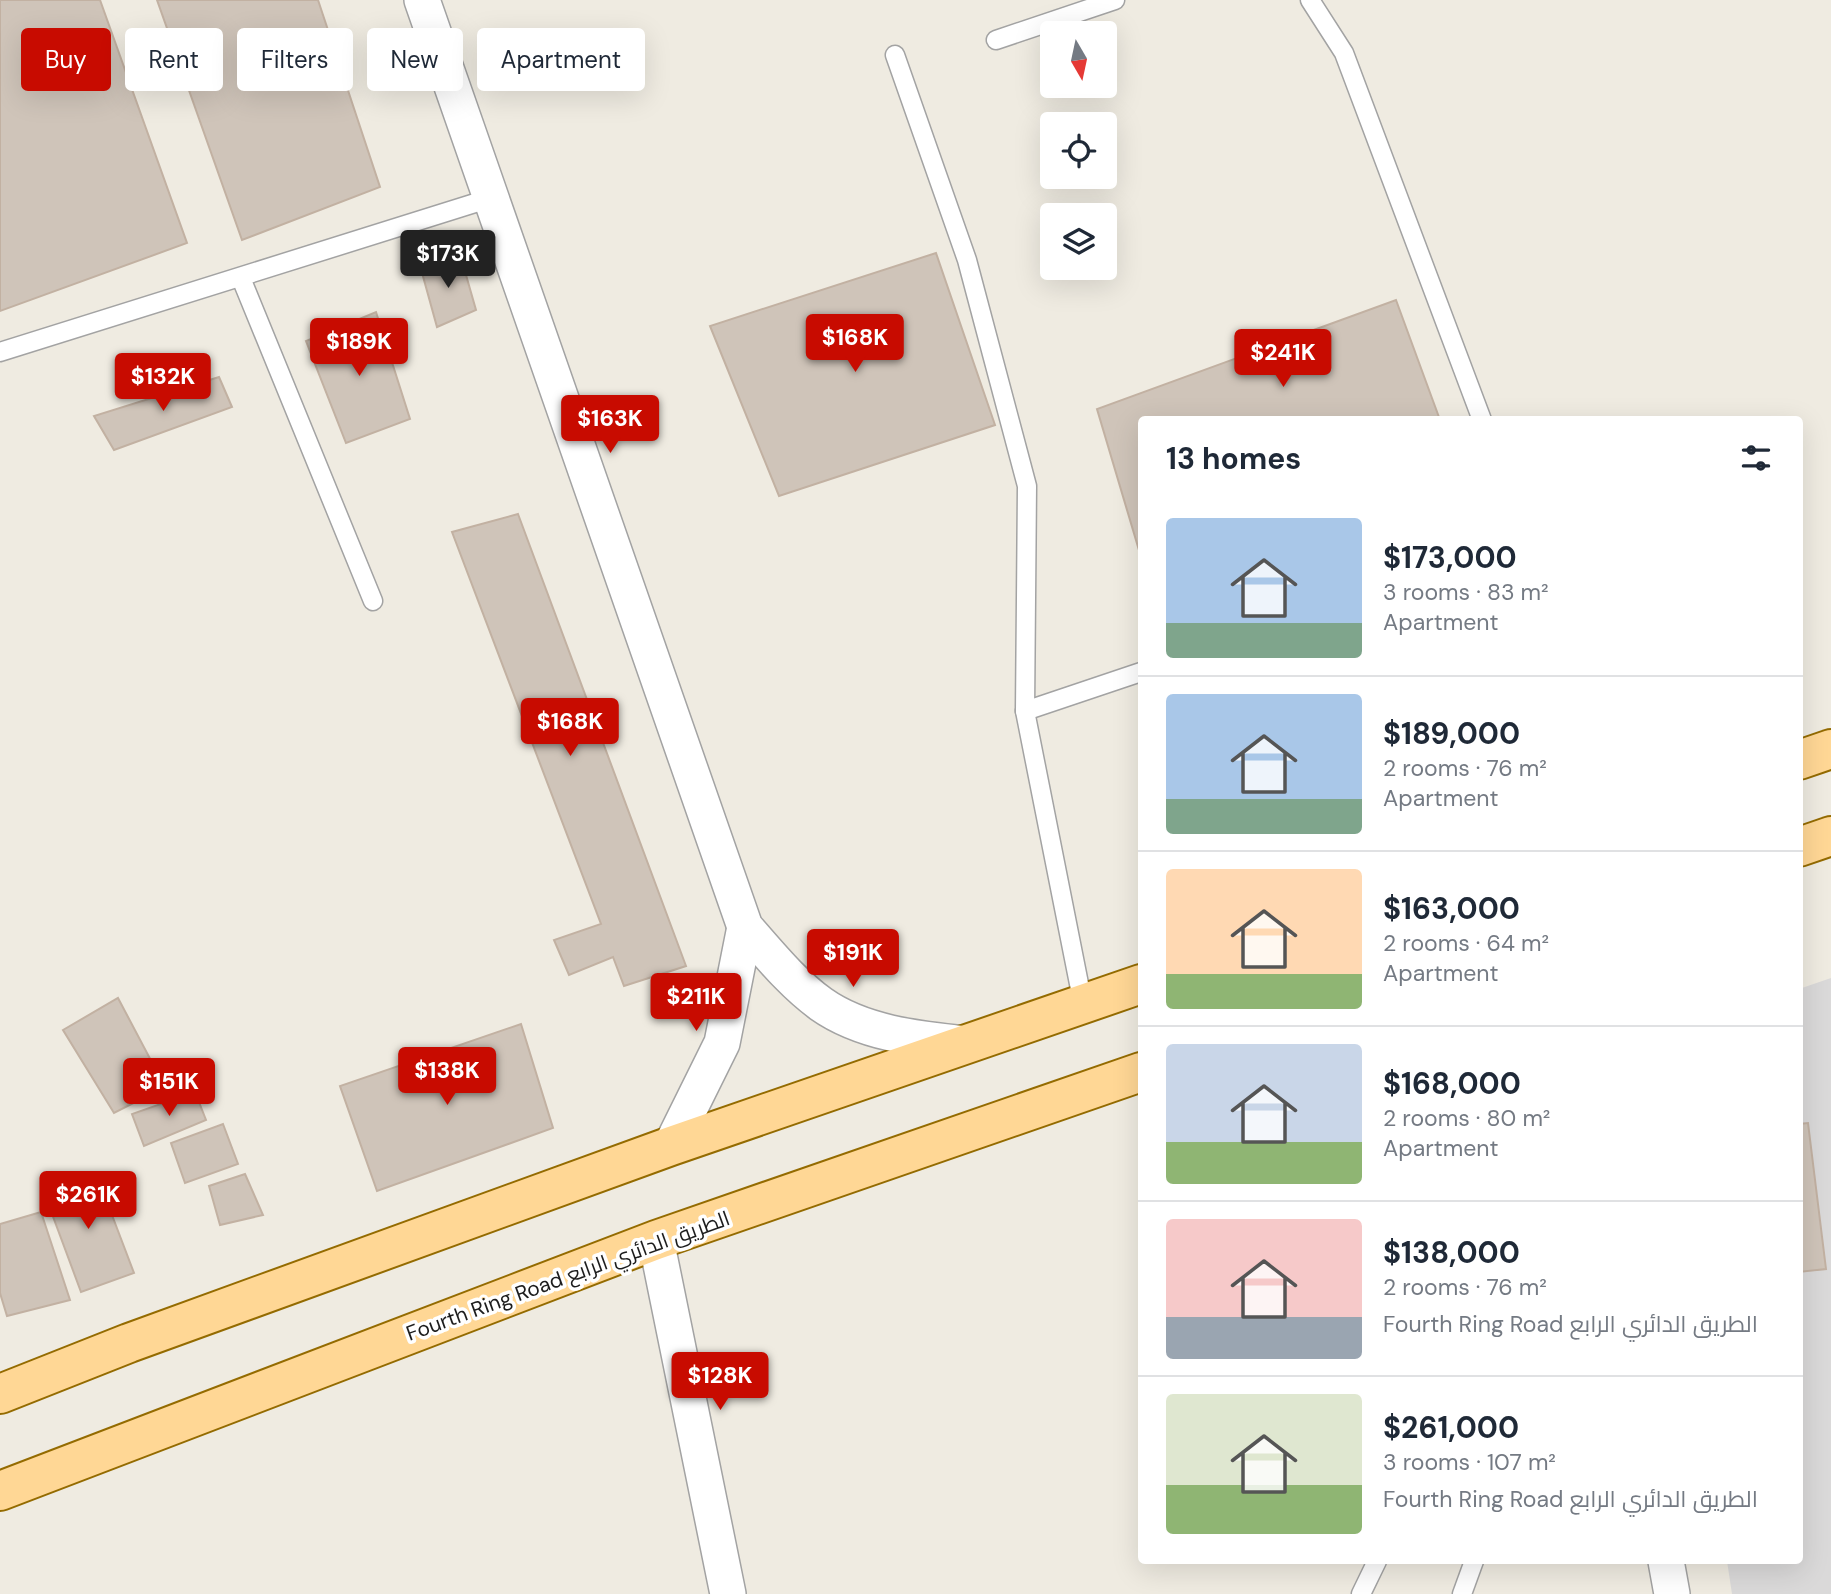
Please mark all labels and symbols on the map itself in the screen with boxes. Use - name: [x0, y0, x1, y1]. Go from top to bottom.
- north arrow: [1040, 21, 1116, 98]
- pin: $173K: [399, 230, 497, 290]
- pin: $168K: [806, 314, 904, 374]
- pin: $189K: [310, 318, 408, 378]
- pin: $241K: [1234, 330, 1332, 389]
- pin: $132K: [114, 354, 212, 413]
- pin: $163K: [561, 396, 659, 455]
- pin: $168K: [521, 698, 619, 758]
- pin: $191K: [804, 930, 902, 989]
- pin: $211K: [647, 974, 745, 1033]
- pin: $138K: [398, 1048, 496, 1107]
- pin: $151K: [120, 1058, 218, 1118]
- pin: $261K: [39, 1172, 137, 1231]
- street label: Fourth Ring Road الطريق الدائري الرابع: [402, 1204, 734, 1350]
- pin: $128K: [671, 1352, 769, 1412]

